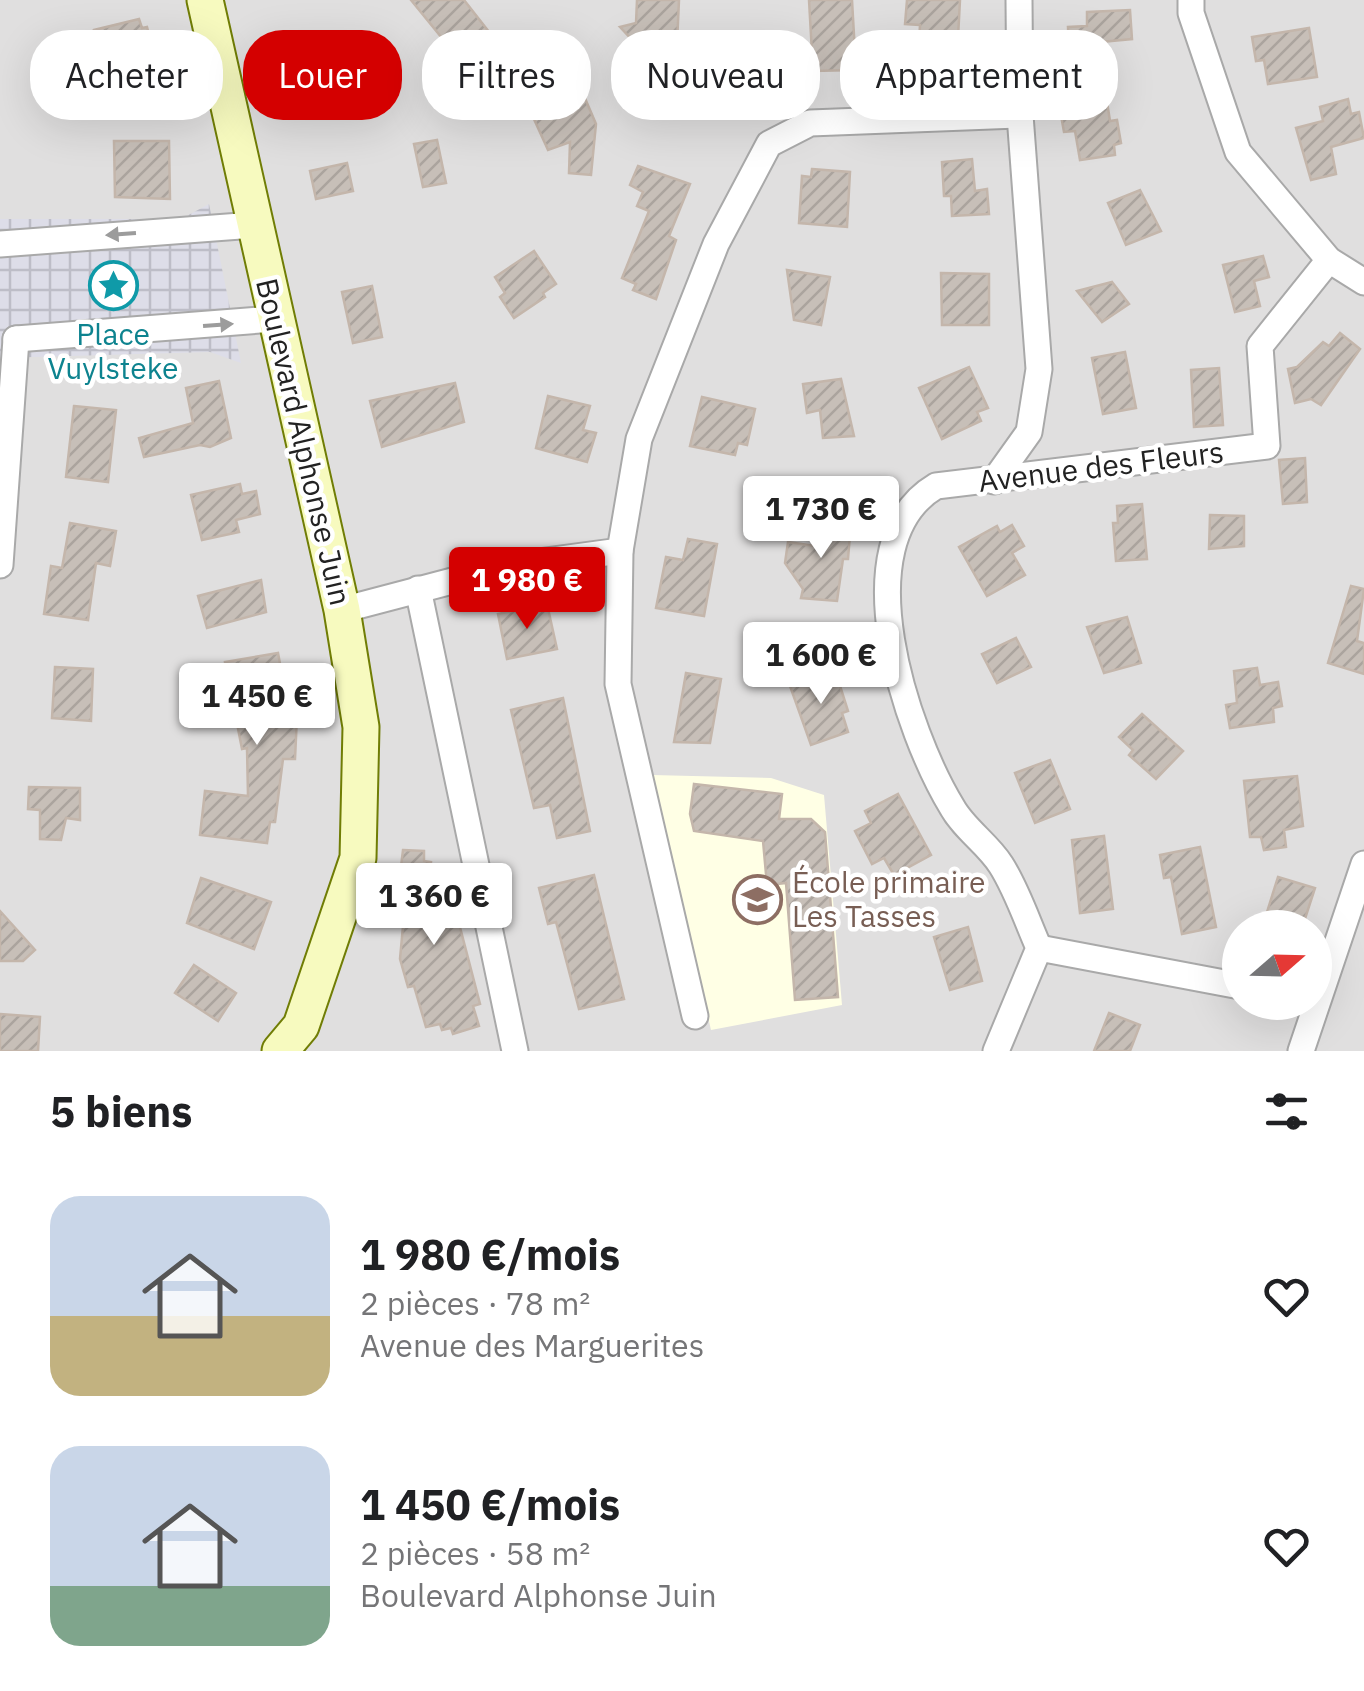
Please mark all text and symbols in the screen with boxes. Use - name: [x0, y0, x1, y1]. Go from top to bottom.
- chip: Acheter: [30, 30, 223, 120]
- chip: Louer: [243, 30, 402, 120]
- chip: Filtres: [422, 30, 591, 120]
- chip: Nouveau: [611, 30, 820, 120]
- chip: Appartement: [840, 30, 1118, 120]
- one-way arrow: [105, 226, 137, 242]
- place icon: Place Vuylsteke: [87, 260, 139, 312]
- street label: Boulevard Alphonse Juin: [248, 274, 361, 609]
- place label: Place Vuylsteke: [48, 314, 178, 387]
- one-way arrow: [203, 317, 235, 333]
- street label: Avenue des Fleurs: [976, 431, 1226, 500]
- pin: 1 730 €: [729, 476, 913, 561]
- text: 1 730 €: [765, 487, 877, 529]
- pin: 1 980 €: [435, 547, 619, 632]
- text: 1 980 €: [471, 558, 583, 600]
- pin: 1 600 €: [729, 622, 913, 707]
- text: 1 600 €: [765, 633, 877, 675]
- pin: 1 450 €: [165, 663, 349, 748]
- text: 1 450 €: [201, 674, 313, 716]
- place label: École primaire Les Tasses: [792, 862, 986, 935]
- pin: 1 360 €: [342, 863, 526, 948]
- text: 1 360 €: [378, 874, 490, 916]
- school or university icon: École primaire Les Tasses: [731, 874, 783, 926]
- north arrow: [1222, 910, 1332, 1020]
- map controls: [1222, 910, 1332, 1020]
- text: 5 biens: [50, 1084, 192, 1139]
- icon: filters: [1259, 1084, 1314, 1139]
- text: 1 980 €/mois: [360, 1227, 620, 1282]
- icon: home: [130, 1236, 250, 1356]
- icon: heart: [1259, 1269, 1314, 1324]
- text: 2 pièces · 78 m²: [360, 1282, 590, 1324]
- text: Avenue des Marguerites: [360, 1324, 704, 1366]
- text: 1 450 €/mois: [360, 1477, 620, 1532]
- icon: home: [130, 1486, 250, 1606]
- icon: heart: [1259, 1519, 1314, 1574]
- text: 2 pièces · 58 m²: [360, 1532, 590, 1574]
- text: Boulevard Alphonse Juin: [360, 1574, 717, 1616]

